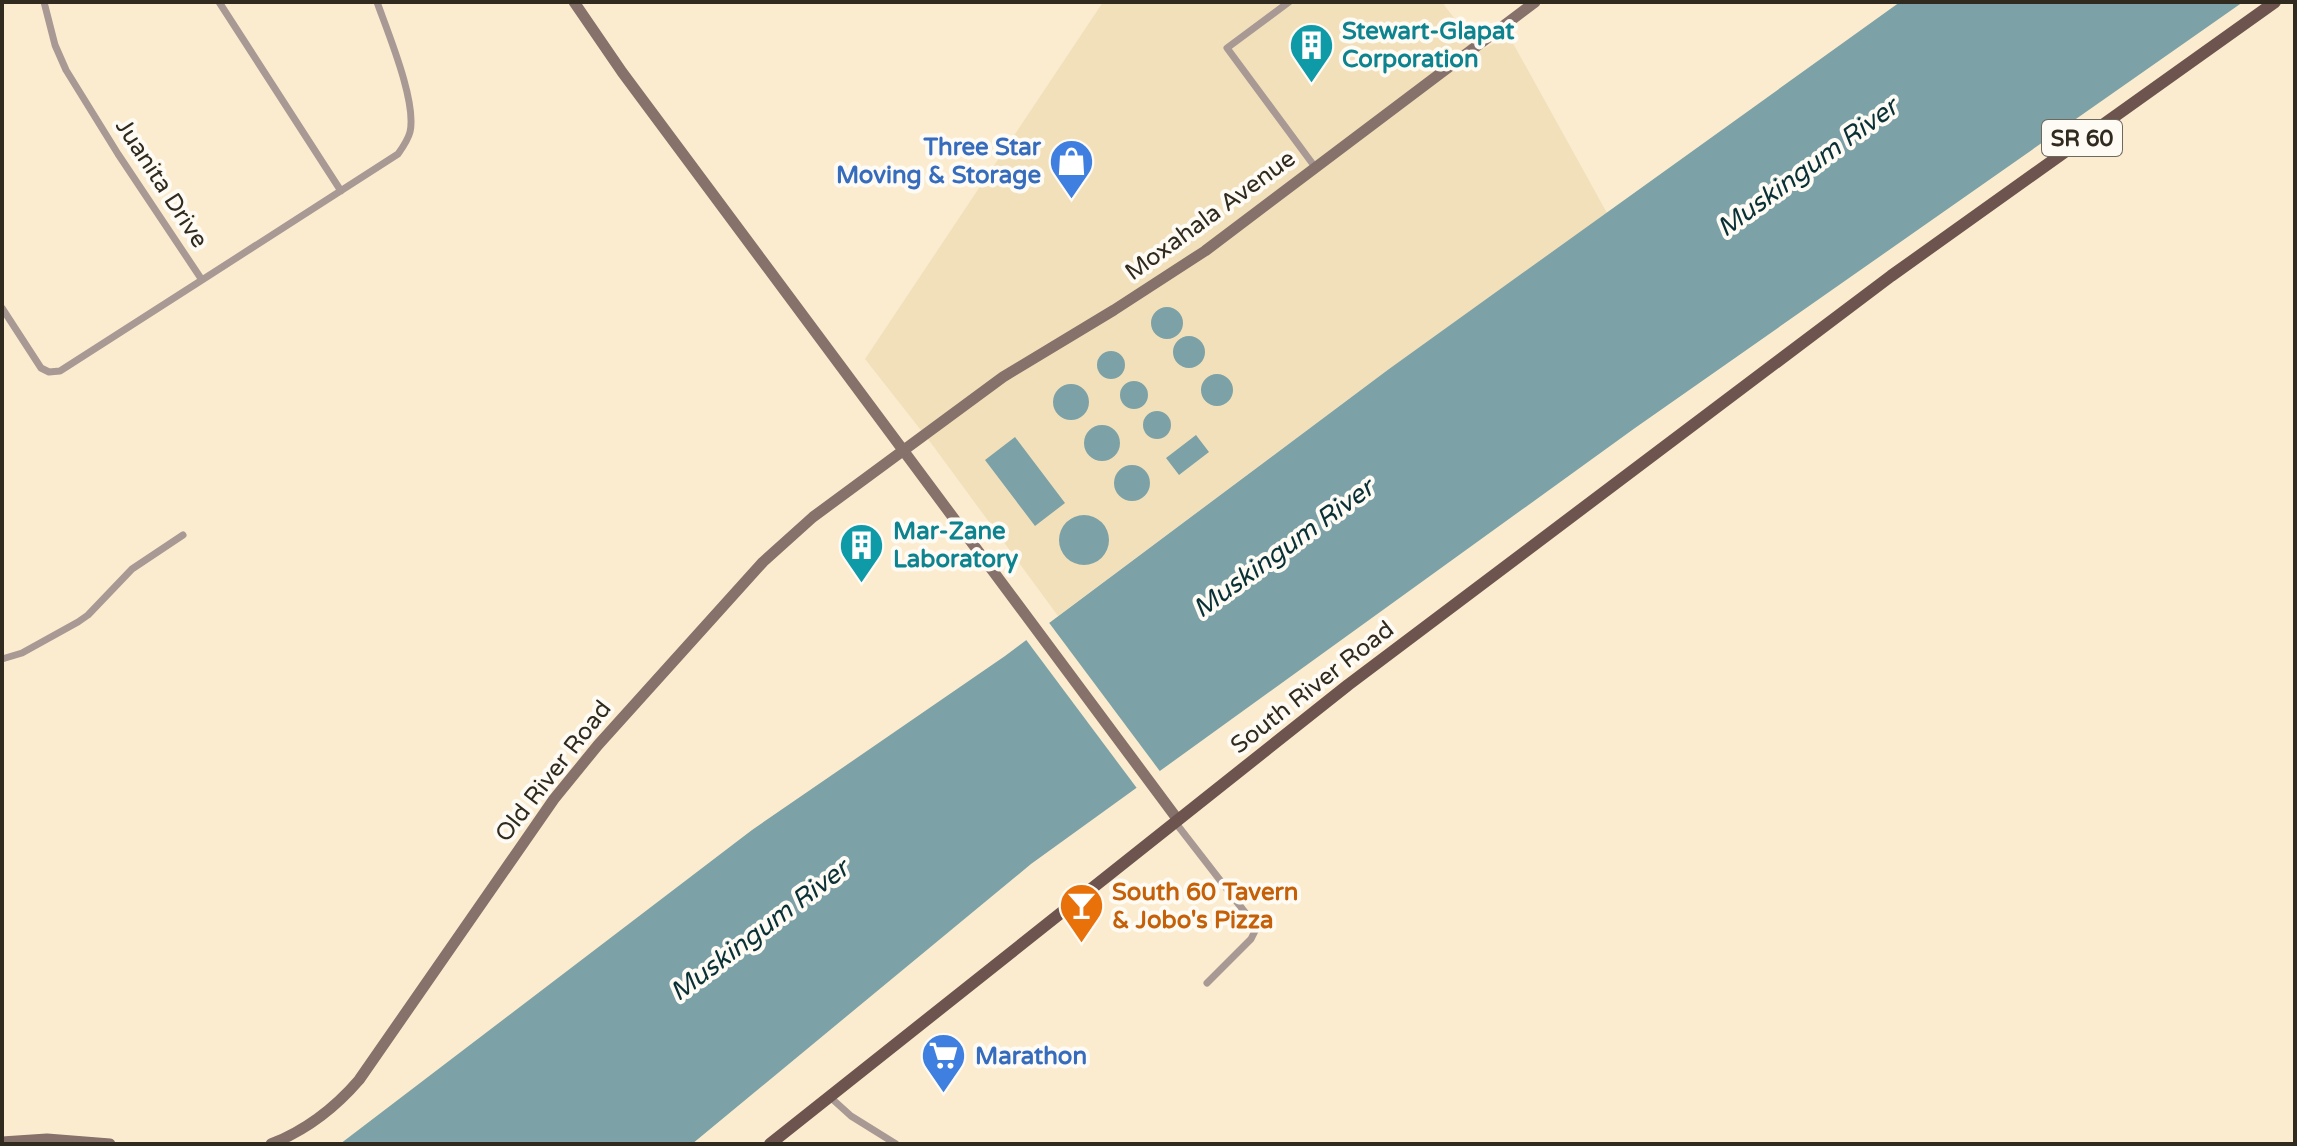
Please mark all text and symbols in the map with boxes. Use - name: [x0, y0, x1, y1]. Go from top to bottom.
- place label: Stewart-Glapat Corporation: [1342, 17, 1515, 74]
- building icon: Stewart-Glapat Corporation: [1287, 21, 1335, 84]
- water label: Muskingum River: [1711, 90, 1906, 243]
- street label: Juanita Drive: [109, 113, 214, 253]
- road number: SR 60: [2042, 120, 2122, 156]
- place label: Three Star Moving & Storage: [836, 133, 1042, 190]
- shop icon: Three Star Moving & Storage: [1048, 137, 1096, 200]
- street label: Moxahala Avenue: [1120, 144, 1301, 287]
- water label: Muskingum River: [1187, 471, 1382, 624]
- place label: Mar-Zane Laboratory: [893, 517, 1018, 574]
- building icon: Mar-Zane Laboratory: [838, 521, 886, 584]
- street label: South River Road: [1225, 615, 1400, 760]
- street label: Old River Road: [489, 695, 618, 848]
- water label: Muskingum River: [664, 851, 857, 1008]
- place label: South 60 Tavern & Jobo's Pizza: [1112, 878, 1298, 935]
- bar icon: South 60 Tavern & Jobo's Pizza: [1057, 882, 1105, 945]
- supermarket icon: Marathon: [920, 1032, 968, 1095]
- place label: Marathon: [975, 1042, 1087, 1071]

